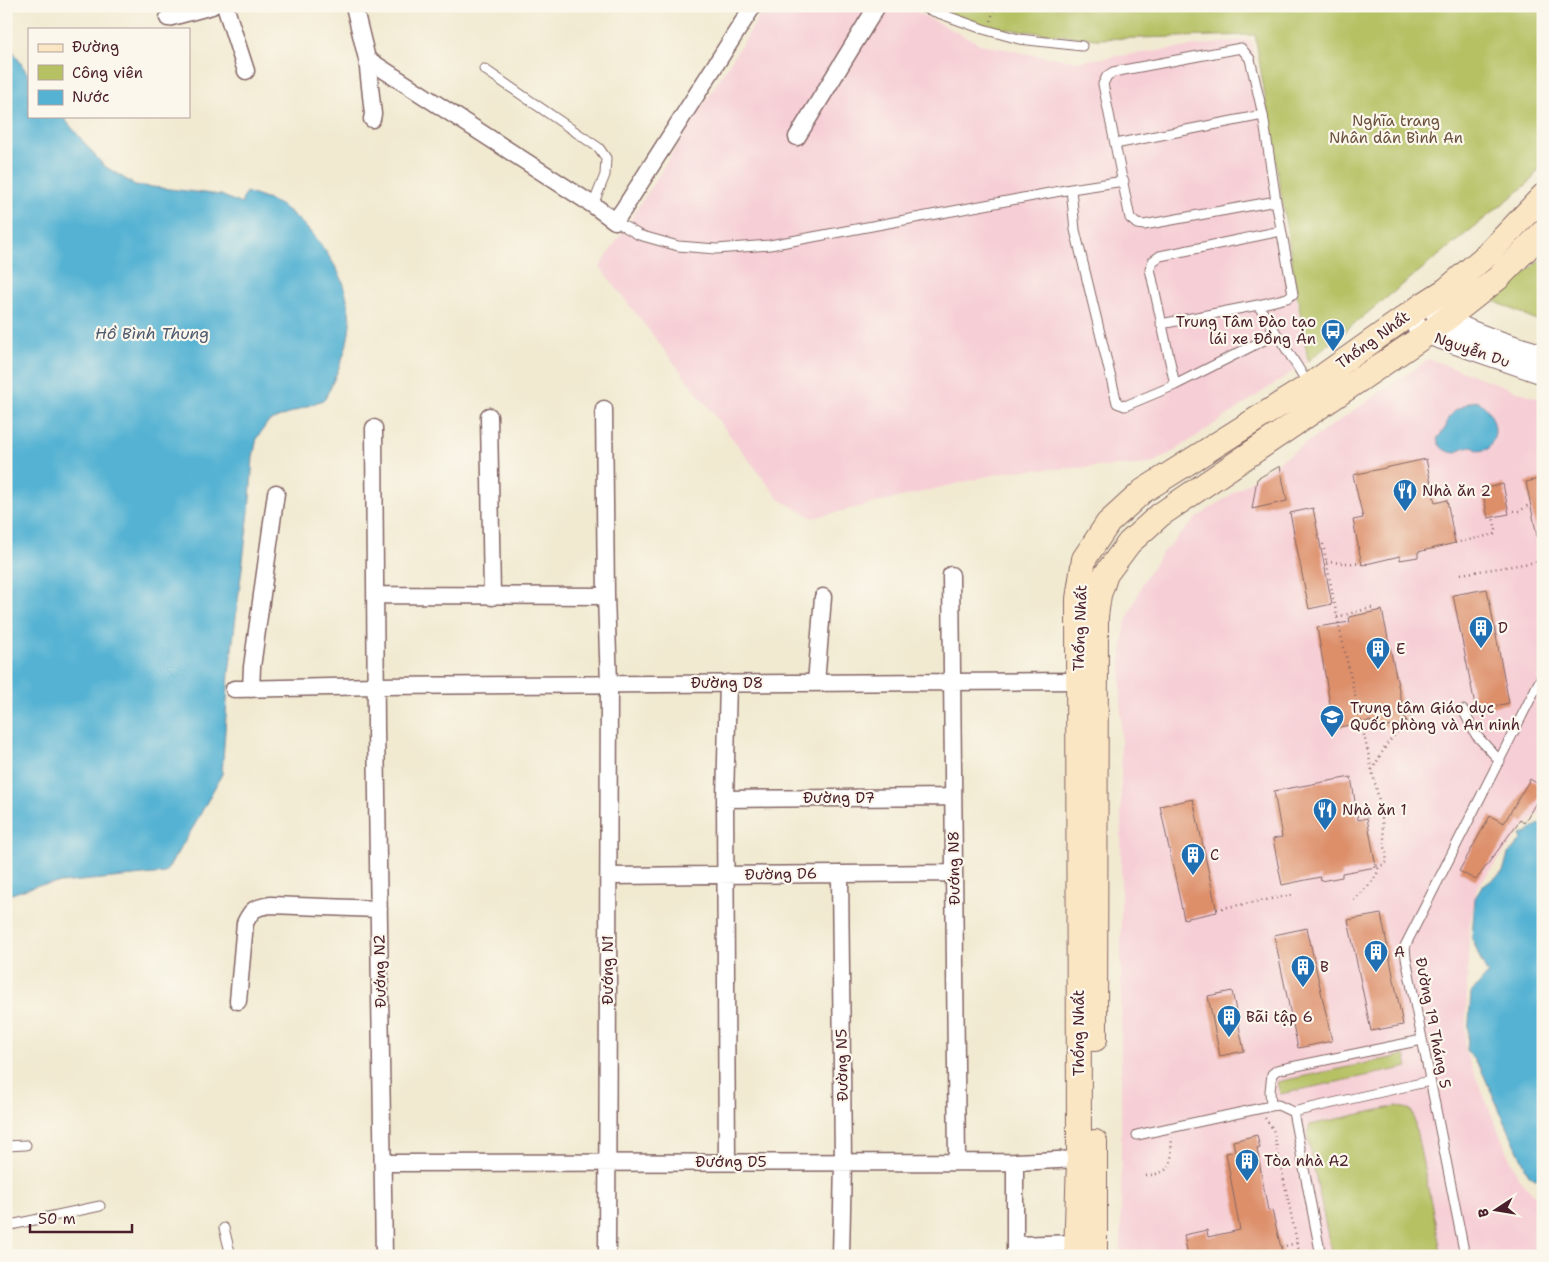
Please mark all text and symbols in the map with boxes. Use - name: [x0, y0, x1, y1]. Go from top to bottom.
- legend: [28, 28, 190, 118]
- text: Đường: [72, 37, 119, 57]
- text: Công viên: [72, 63, 143, 83]
- text: Nước: [72, 87, 109, 107]
- park label: Nghĩa trang Nhân dân Bình An: [1329, 111, 1463, 148]
- street label: Thống Nhất: [1332, 306, 1414, 374]
- place label: Trung Tâm Đào tạo lái xe Đồng An: [1176, 312, 1316, 349]
- bus stop icon: Trung Tâm Đào tạo lái xe Đồng An: [1320, 318, 1346, 352]
- water label: Hồ Bình Thung: [95, 323, 209, 344]
- street label: Nguyễn Du: [1432, 328, 1512, 372]
- restaurant icon: Nhà ăn 2: [1392, 478, 1418, 512]
- place label: Nhà ăn 2: [1422, 481, 1491, 501]
- street label: Thống Nhất: [1068, 584, 1092, 672]
- building icon: D: [1468, 615, 1494, 649]
- place label: D: [1498, 618, 1508, 638]
- building icon: E: [1365, 636, 1391, 670]
- place label: E: [1396, 639, 1405, 659]
- street label: Đường D8: [691, 673, 763, 693]
- place label: Trung tâm Giáo dục Quốc phòng và An ninh: [1350, 698, 1520, 735]
- school or university icon: Trung tâm Giáo dục Quốc phòng và An ninh: [1319, 704, 1345, 738]
- street label: Đường D7: [803, 788, 875, 808]
- restaurant icon: Nhà ăn 1: [1312, 797, 1338, 831]
- place label: Nhà ăn 1: [1342, 800, 1407, 820]
- street label: Đướng N8: [943, 831, 965, 905]
- building icon: C: [1180, 842, 1206, 876]
- place label: C: [1210, 845, 1219, 865]
- street label: Đường D6: [745, 863, 817, 885]
- street label: Đướng N2: [369, 934, 391, 1008]
- street label: Đướng N1: [598, 935, 618, 1005]
- building icon: A: [1363, 939, 1389, 973]
- place label: A: [1394, 942, 1405, 962]
- building icon: B: [1290, 954, 1316, 988]
- street label: Đường 19 Tháng 5: [1410, 956, 1456, 1090]
- place label: B: [1320, 957, 1329, 977]
- street label: Thống Nhất: [1069, 990, 1089, 1076]
- building icon: Bãi tập 6: [1216, 1004, 1242, 1038]
- place label: Bãi tập 6: [1246, 1007, 1313, 1027]
- street label: Đường N5: [831, 1028, 853, 1102]
- building icon: Tòa nhà A2: [1234, 1148, 1260, 1182]
- place label: Tòa nhà A2: [1264, 1151, 1349, 1171]
- street label: Đướng D5: [695, 1152, 767, 1172]
- north arrow: [1472, 1184, 1522, 1234]
- scale bar: [30, 1202, 132, 1234]
- text: B: [1474, 1206, 1493, 1219]
- text: 50 m: [38, 1209, 76, 1229]

